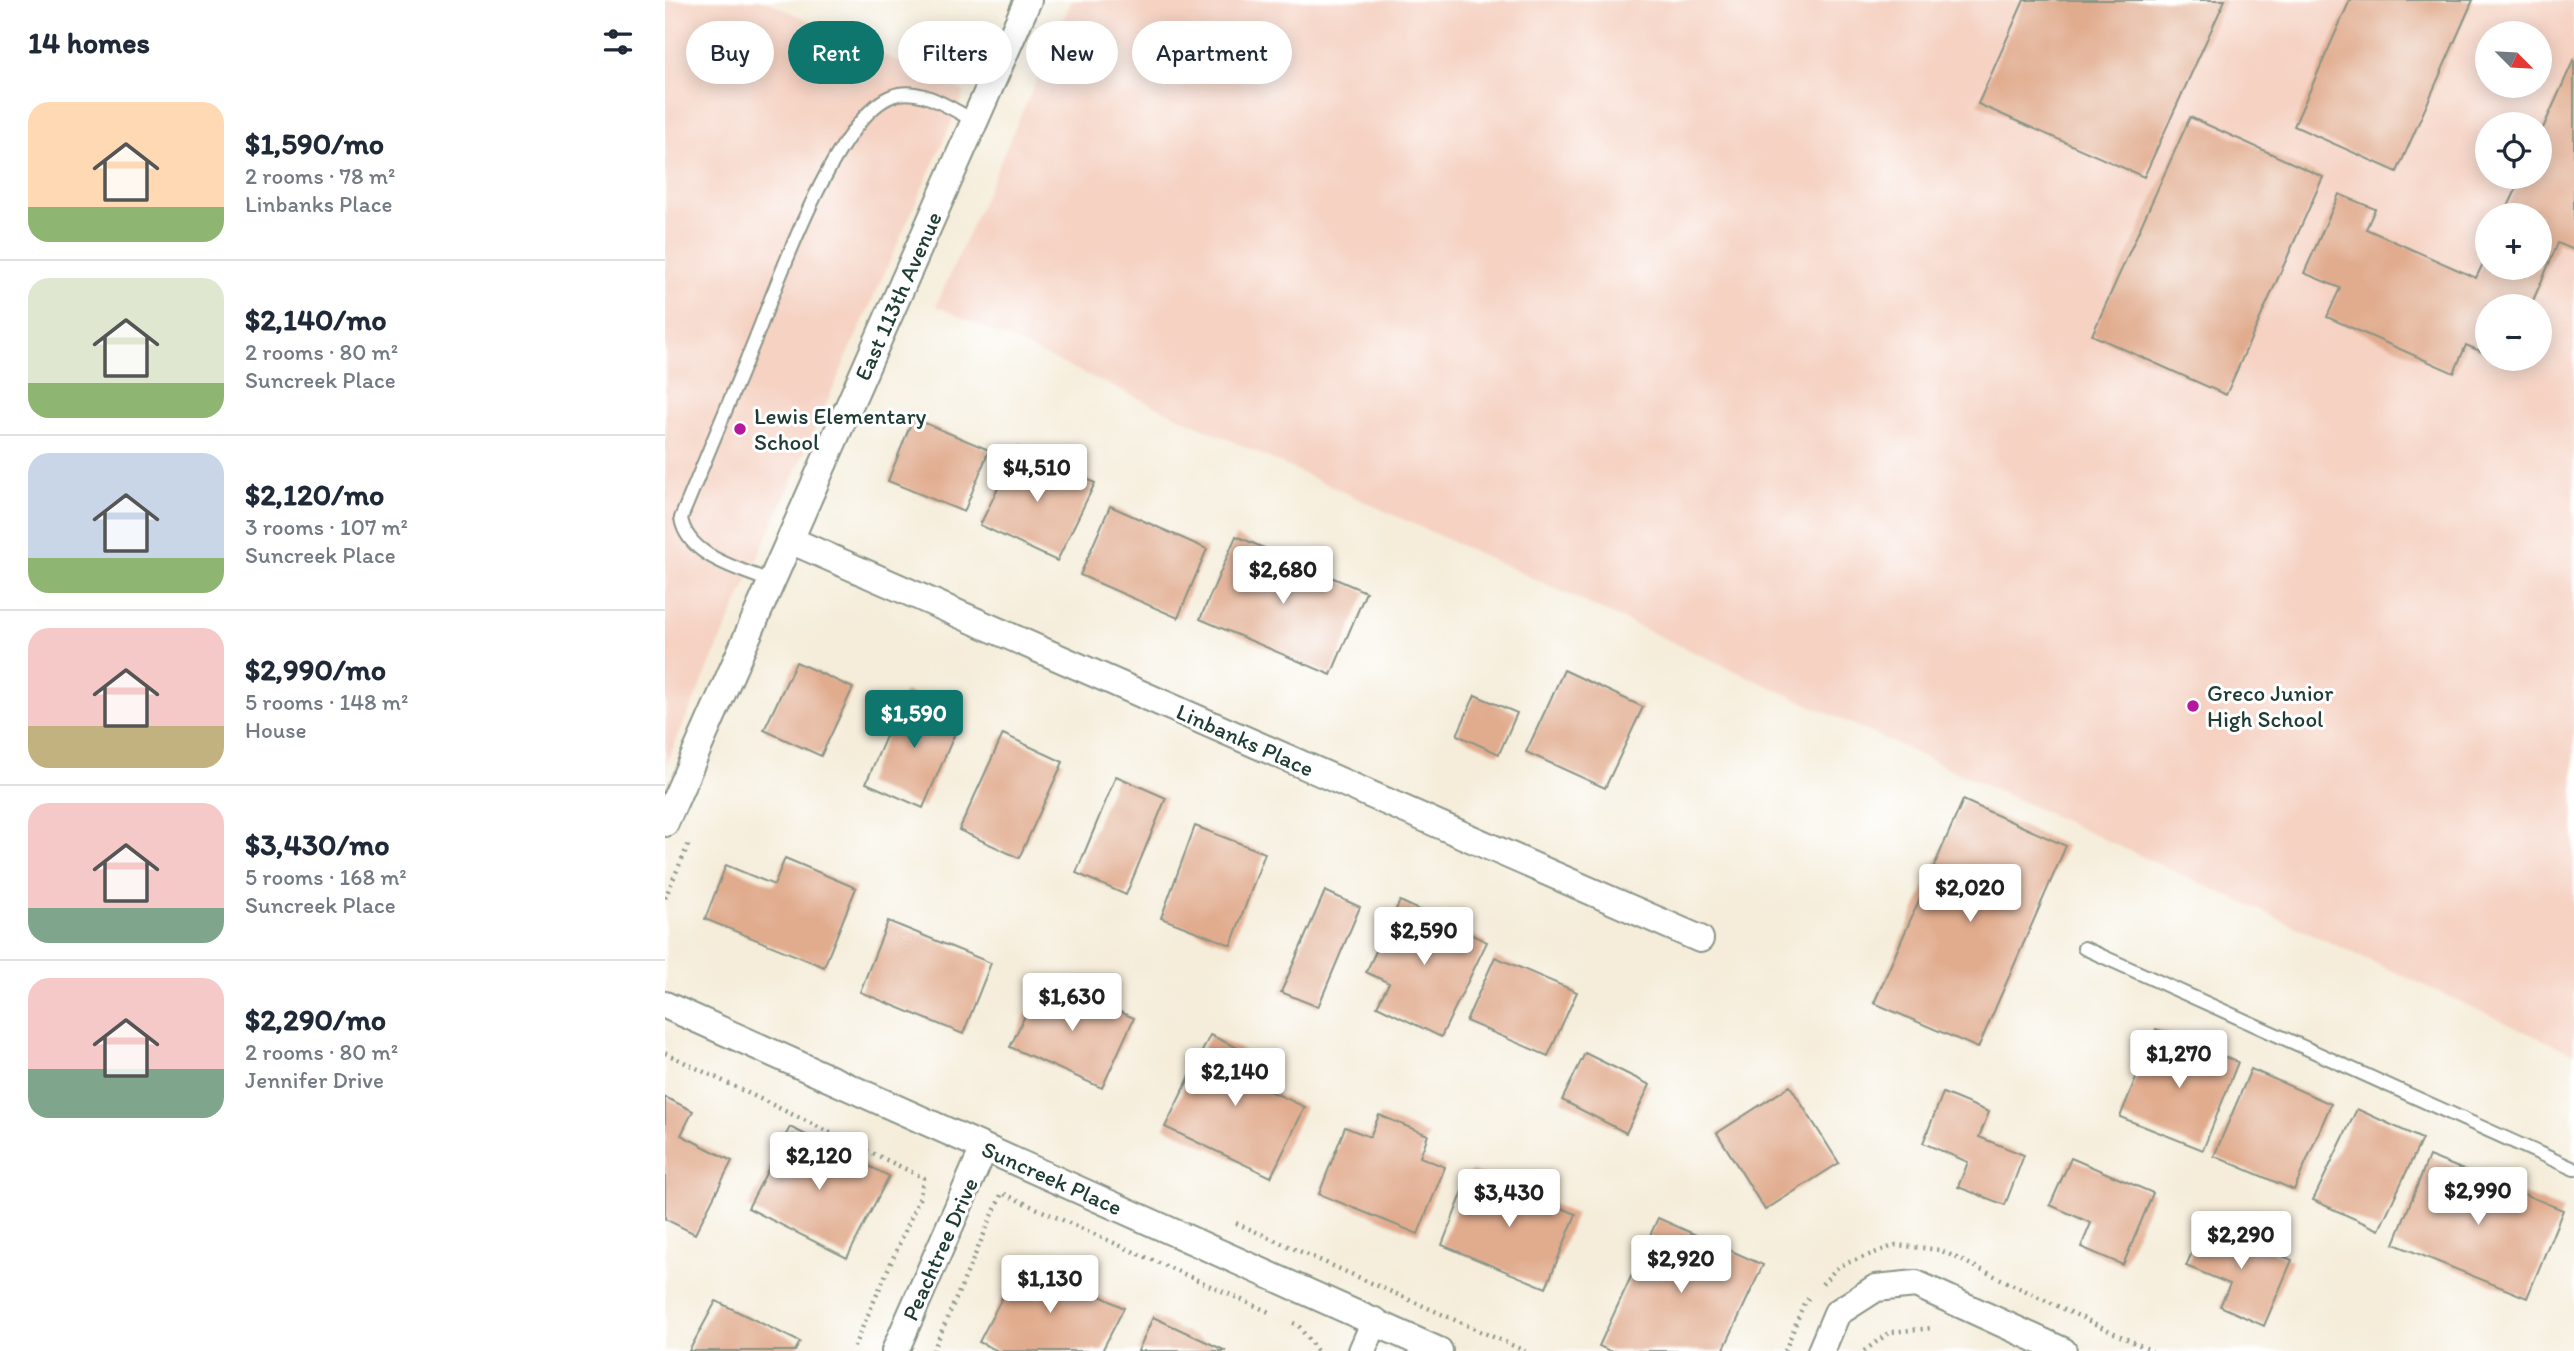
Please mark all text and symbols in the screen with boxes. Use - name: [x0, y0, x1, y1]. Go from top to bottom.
- chip: Buy: [686, 21, 774, 84]
- chip: Rent: [788, 21, 884, 84]
- chip: Filters: [898, 21, 1012, 84]
- chip: New: [1026, 21, 1118, 84]
- chip: Apartment: [1132, 21, 1292, 84]
- north arrow: [2475, 21, 2551, 98]
- map controls: [2475, 21, 2552, 371]
- icon: filters: [599, 23, 637, 61]
- text: 14 homes: [28, 24, 150, 61]
- button: locate: [2475, 112, 2552, 189]
- text: $1,590/mo: [245, 125, 384, 162]
- icon: home: [84, 130, 168, 214]
- text: 2 rooms · 78 m²: [245, 162, 395, 190]
- text: Linbanks Place: [245, 190, 392, 218]
- button: +: [2475, 203, 2552, 280]
- street label: East 113th Avenue: [848, 207, 948, 385]
- button: −: [2475, 294, 2552, 371]
- text: $2,140/mo: [245, 301, 387, 338]
- icon: home: [84, 306, 168, 390]
- text: 2 rooms · 80 m²: [245, 338, 398, 366]
- text: Suncreek Place: [245, 366, 396, 394]
- place label: Lewis Elementary School: [754, 402, 927, 456]
- marker: Lewis Elementary School: [732, 421, 748, 437]
- pin: $4,510: [980, 444, 1094, 504]
- text: $4,510: [1003, 453, 1071, 481]
- text: $2,120/mo: [245, 476, 384, 513]
- icon: home: [84, 481, 168, 565]
- text: 3 rooms · 107 m²: [245, 513, 408, 541]
- text: Suncreek Place: [245, 541, 396, 569]
- pin: $2,680: [1226, 546, 1340, 606]
- text: $2,680: [1249, 555, 1317, 583]
- text: $2,990/mo: [245, 651, 386, 688]
- icon: home: [84, 656, 168, 740]
- place label: Greco Junior High School: [2207, 679, 2333, 733]
- text: 5 rooms · 148 m²: [245, 688, 408, 716]
- pin: $1,590: [857, 690, 971, 750]
- street label: Linbanks Place: [1172, 697, 1318, 783]
- marker: Greco Junior High School: [2185, 698, 2201, 714]
- text: $1,590: [881, 699, 947, 727]
- text: House: [245, 716, 307, 744]
- text: $3,430/mo: [245, 826, 390, 863]
- icon: home: [84, 831, 168, 915]
- text: 5 rooms · 168 m²: [245, 863, 407, 891]
- pin: $2,020: [1913, 864, 2027, 924]
- text: $2,020: [1935, 873, 2005, 901]
- text: Suncreek Place: [245, 891, 396, 919]
- pin: $2,590: [1367, 908, 1481, 967]
- text: $2,590: [1390, 916, 1458, 944]
- pin: $1,630: [1015, 974, 1129, 1033]
- text: $1,630: [1039, 982, 1105, 1010]
- text: $2,290/mo: [245, 1001, 386, 1038]
- icon: home: [84, 1006, 168, 1090]
- pin: $1,270: [2122, 1030, 2236, 1090]
- text: 2 rooms · 80 m²: [245, 1038, 398, 1066]
- text: $1,270: [2146, 1039, 2212, 1067]
- pin: $2,140: [1178, 1048, 1292, 1108]
- text: $2,140: [1201, 1057, 1269, 1085]
- text: Jennifer Drive: [245, 1066, 384, 1094]
- pin: $2,120: [762, 1132, 876, 1192]
- street label: Suncreek Place: [977, 1135, 1127, 1221]
- text: $2,120: [786, 1141, 852, 1169]
- pin: $2,990: [2421, 1168, 2535, 1227]
- pin: $3,430: [1452, 1170, 1566, 1229]
- street label: Peachtree Drive: [896, 1173, 984, 1325]
- text: $2,990: [2444, 1176, 2512, 1204]
- text: $3,430: [1474, 1178, 1544, 1206]
- pin: $2,290: [2184, 1212, 2298, 1271]
- text: $2,290: [2207, 1220, 2275, 1248]
- pin: $2,920: [1624, 1236, 1738, 1295]
- text: $2,920: [1647, 1244, 1715, 1272]
- pin: $1,130: [993, 1256, 1107, 1315]
- text: $1,130: [1017, 1264, 1083, 1292]

